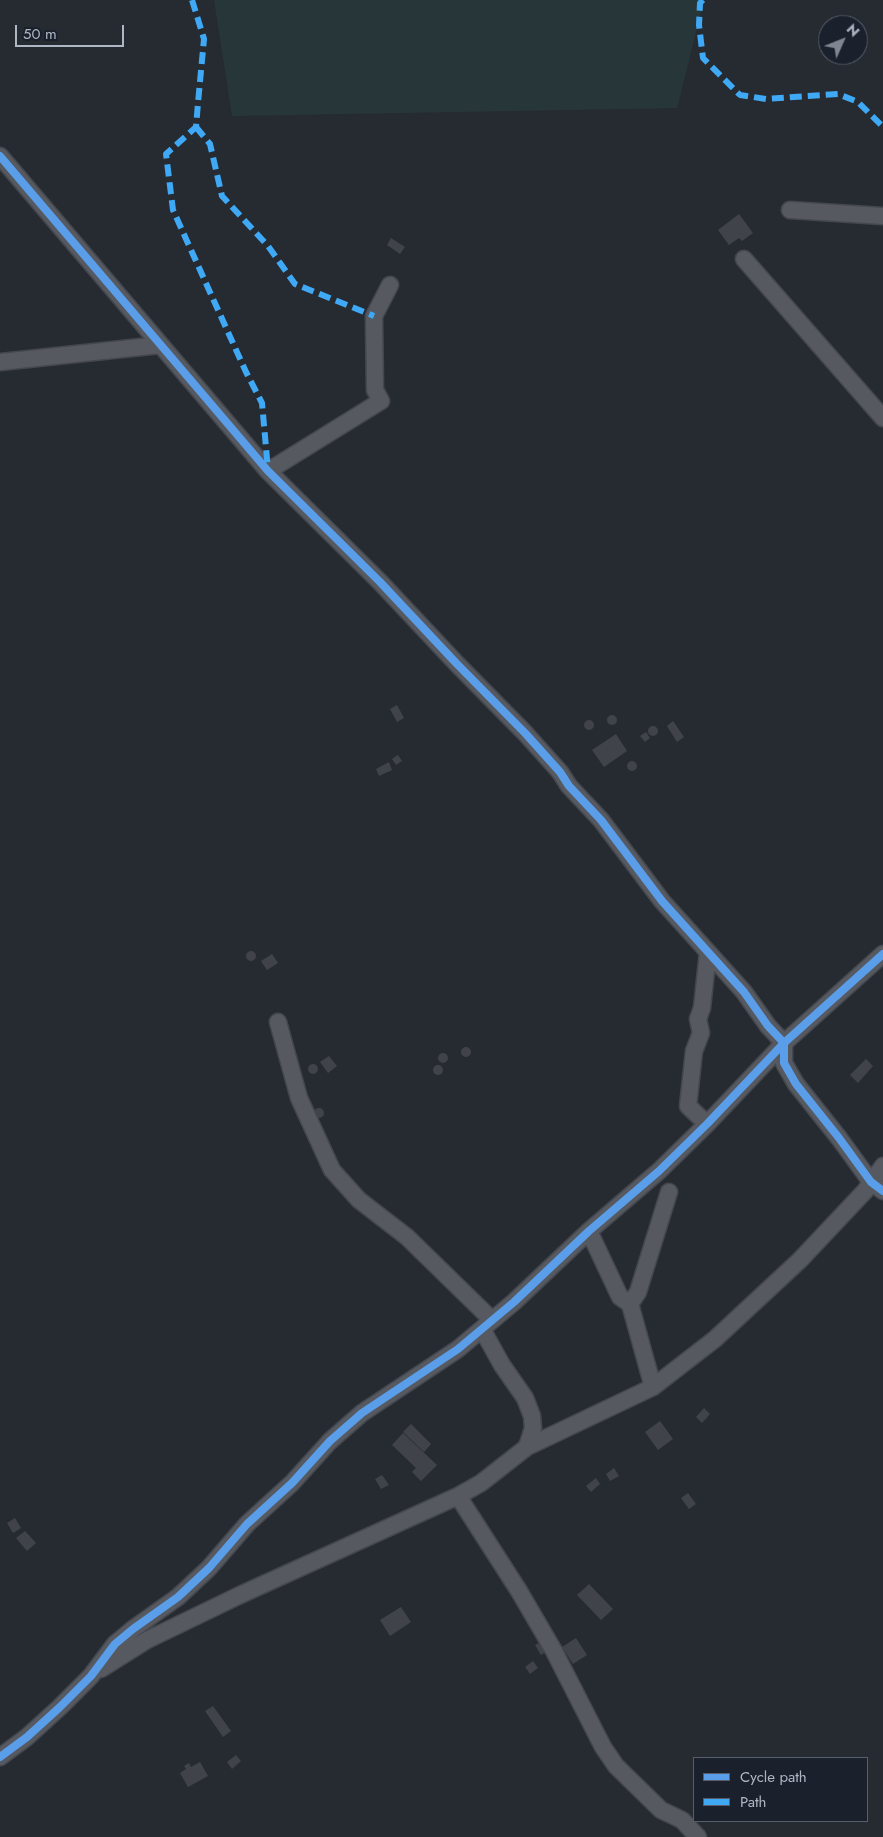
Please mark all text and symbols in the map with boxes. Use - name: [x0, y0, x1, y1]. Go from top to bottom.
- scale bar: [18, 15, 126, 47]
- north arrow: [818, 15, 868, 65]
- text: N: [842, 19, 864, 41]
- text: 50 m: [23, 23, 57, 45]
- legend: [693, 1757, 868, 1822]
- text: Cycle path: [740, 1766, 807, 1788]
- text: Path: [740, 1791, 766, 1813]

